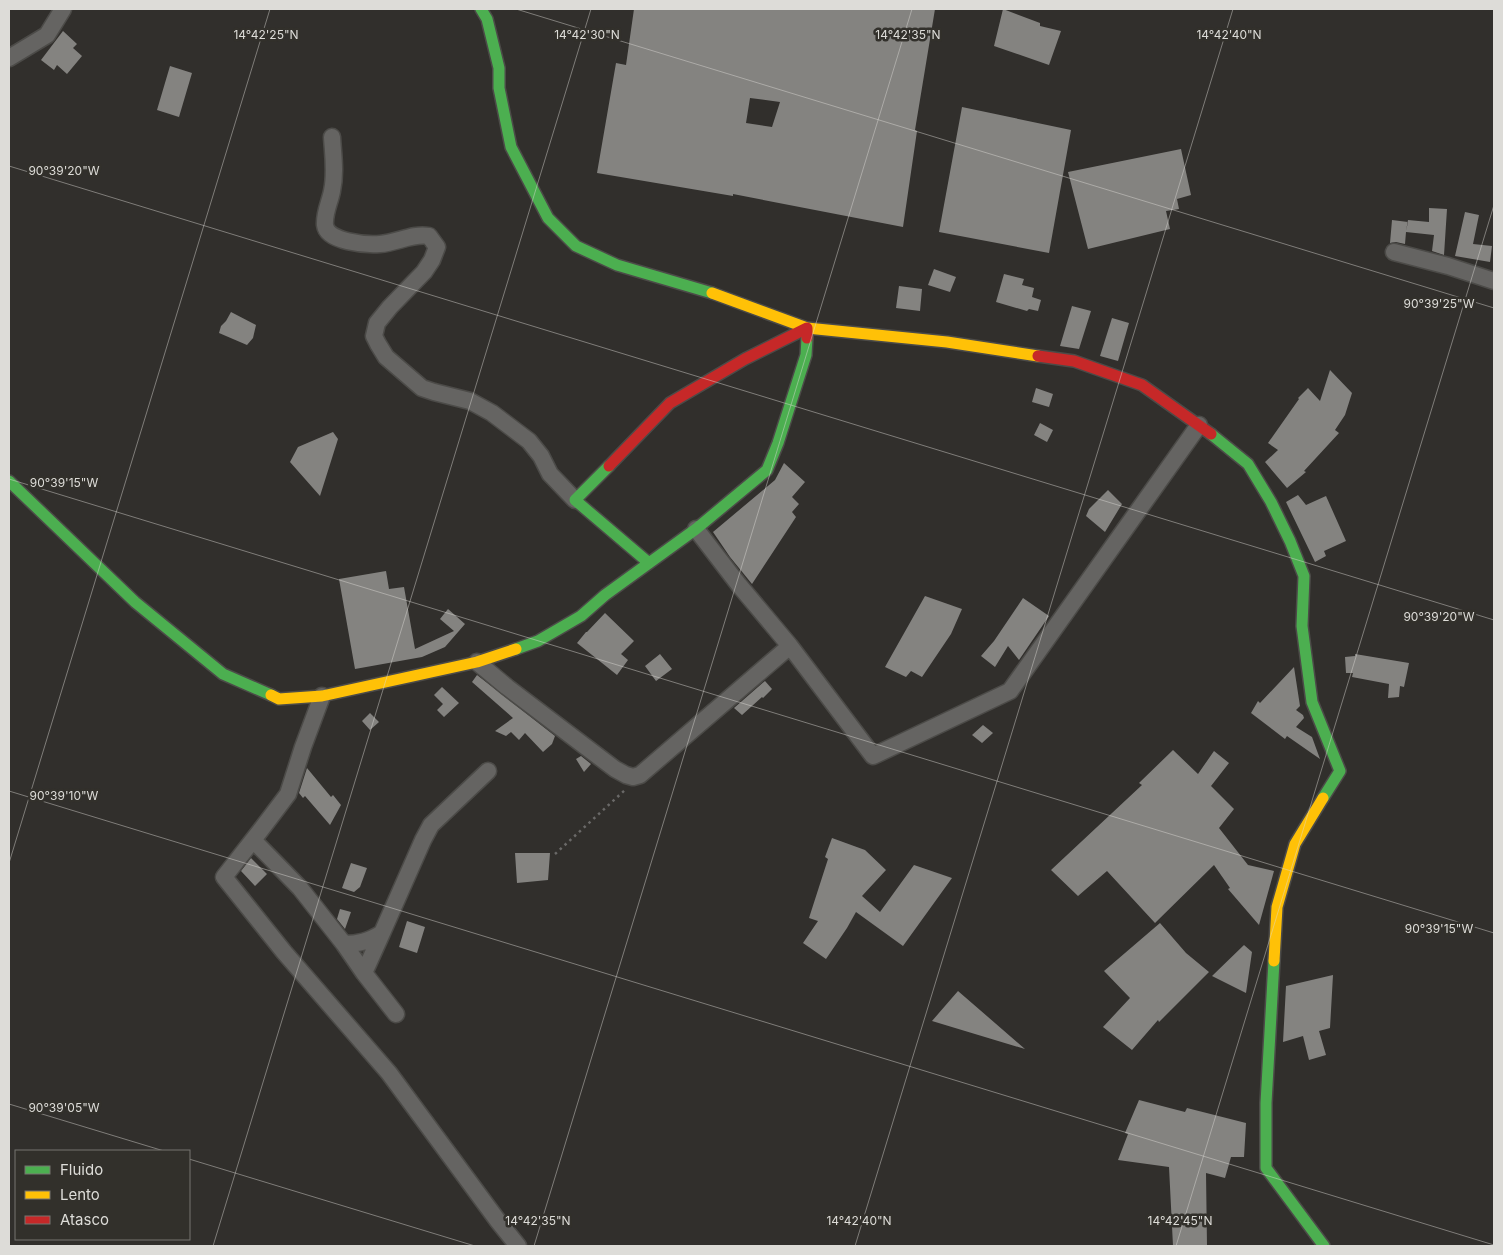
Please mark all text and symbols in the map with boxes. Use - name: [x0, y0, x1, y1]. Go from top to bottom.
- text: 14°42'25"N: [233, 27, 299, 42]
- text: 14°42'30"N: [554, 27, 620, 42]
- text: 14°42'35"N: [875, 27, 941, 42]
- text: 14°42'40"N: [1196, 27, 1262, 42]
- text: 90°39'20"W: [28, 163, 100, 178]
- text: 90°39'25"W: [1404, 296, 1475, 311]
- text: 90°39'15"W: [30, 475, 98, 490]
- text: 90°39'20"W: [1403, 609, 1475, 624]
- text: 90°39'10"W: [30, 788, 99, 803]
- text: 90°39'15"W: [1405, 921, 1473, 936]
- text: 90°39'05"W: [28, 1100, 100, 1115]
- legend: [15, 1150, 190, 1240]
- text: Fluido: [60, 1160, 103, 1179]
- text: Lento: [60, 1185, 100, 1204]
- text: Atasco: [60, 1210, 109, 1229]
- text: 14°42'35"N: [505, 1213, 571, 1228]
- text: 14°42'40"N: [826, 1213, 892, 1228]
- text: 14°42'45"N: [1148, 1213, 1212, 1228]

